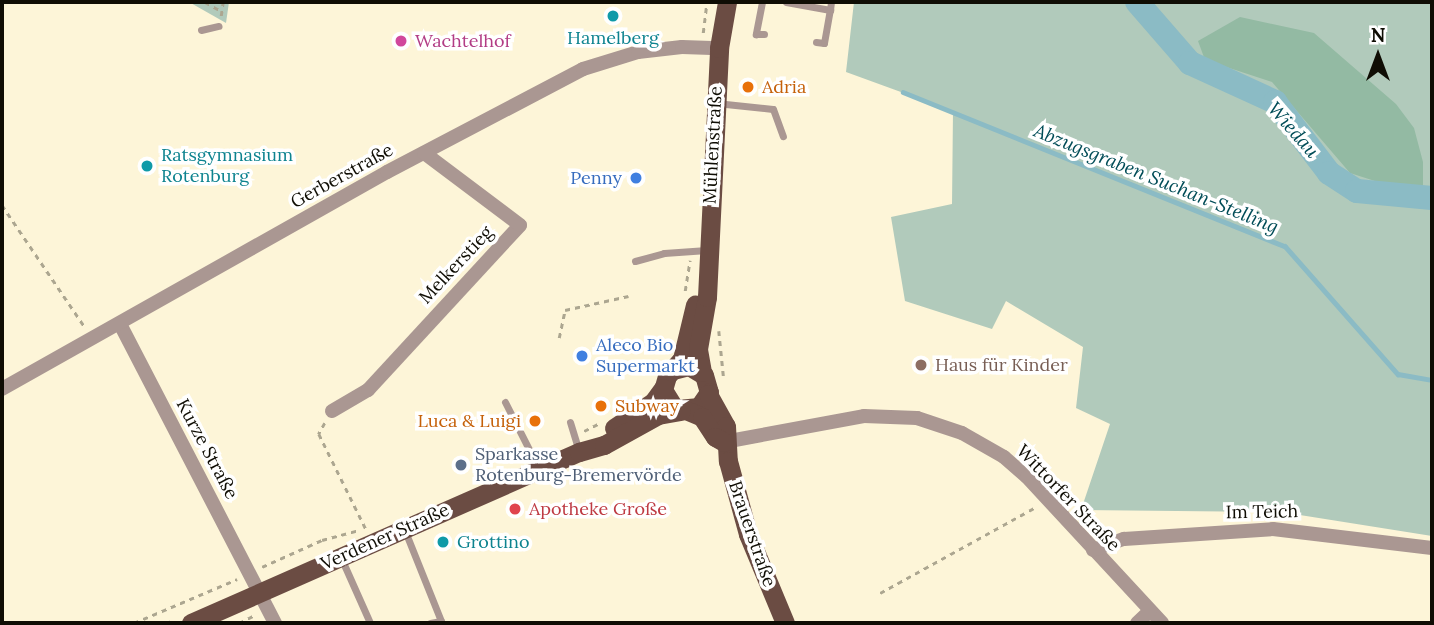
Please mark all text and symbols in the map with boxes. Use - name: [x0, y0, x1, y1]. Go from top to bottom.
- marker: Hamelberg: [605, 8, 621, 24]
- north arrow: [1343, 21, 1413, 91]
- text: N: [1371, 23, 1385, 47]
- place label: Hamelberg: [567, 27, 659, 49]
- place label: Wachtelhof: [415, 30, 511, 52]
- marker: Wachtelhof: [393, 33, 409, 49]
- place label: Adria: [762, 76, 806, 98]
- marker: Adria: [740, 79, 756, 95]
- street label: Mühlenstraße: [699, 86, 727, 204]
- water label: Wiedau: [1263, 98, 1323, 162]
- water label: Abzugsgraben Suchan-Stelling: [1030, 119, 1282, 239]
- street label: Gerberstraße: [287, 139, 397, 213]
- place label: Ratsgymnasium Rotenburg: [161, 145, 293, 188]
- marker: Ratsgymnasium Rotenburg: [139, 158, 155, 174]
- place label: Penny: [570, 167, 622, 189]
- marker: Penny: [628, 170, 644, 186]
- street label: Melkerstieg: [415, 222, 497, 308]
- place label: Aleco Bio Supermarkt: [596, 335, 695, 378]
- marker: Aleco Bio Supermarkt: [574, 348, 590, 364]
- place label: Haus für Kinder: [935, 354, 1068, 376]
- marker: Haus für Kinder: [913, 357, 929, 373]
- street label: Kurze Straße: [172, 395, 242, 503]
- place label: Subway: [615, 395, 679, 417]
- marker: Subway: [593, 398, 609, 414]
- place label: Luca & Luigi: [417, 410, 521, 432]
- marker: Luca & Luigi: [527, 413, 543, 429]
- street label: Wittorfer Straße: [1012, 440, 1124, 556]
- place label: Sparkasse Rotenburg-Bremervörde: [475, 444, 682, 486]
- marker: Sparkasse Rotenburg-Bremervörde: [453, 457, 469, 473]
- street label: Brauerstraße: [724, 478, 780, 590]
- place label: Apotheke Große: [529, 498, 667, 520]
- street label: Verdener Straße: [317, 499, 453, 575]
- marker: Apotheke Große: [507, 501, 523, 517]
- street label: Im Teich: [1226, 501, 1298, 523]
- place label: Grottino: [457, 531, 530, 553]
- marker: Grottino: [435, 534, 451, 550]

